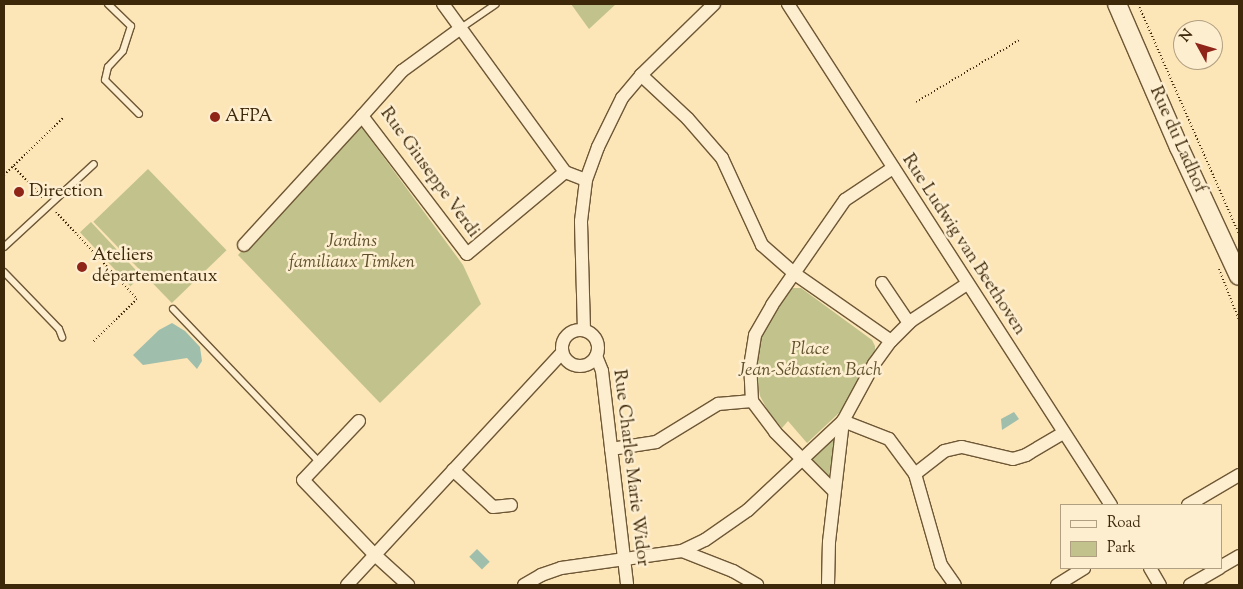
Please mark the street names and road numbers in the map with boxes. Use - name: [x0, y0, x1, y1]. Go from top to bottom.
- street label: Rue du Ladhof: [1144, 83, 1210, 197]
- street label: Rue Giuseppe Verdi: [375, 104, 483, 242]
- street label: Rue Ludwig van Beethoven: [896, 151, 1030, 339]
- street label: Rue Charles Marie Widor: [607, 368, 653, 568]

